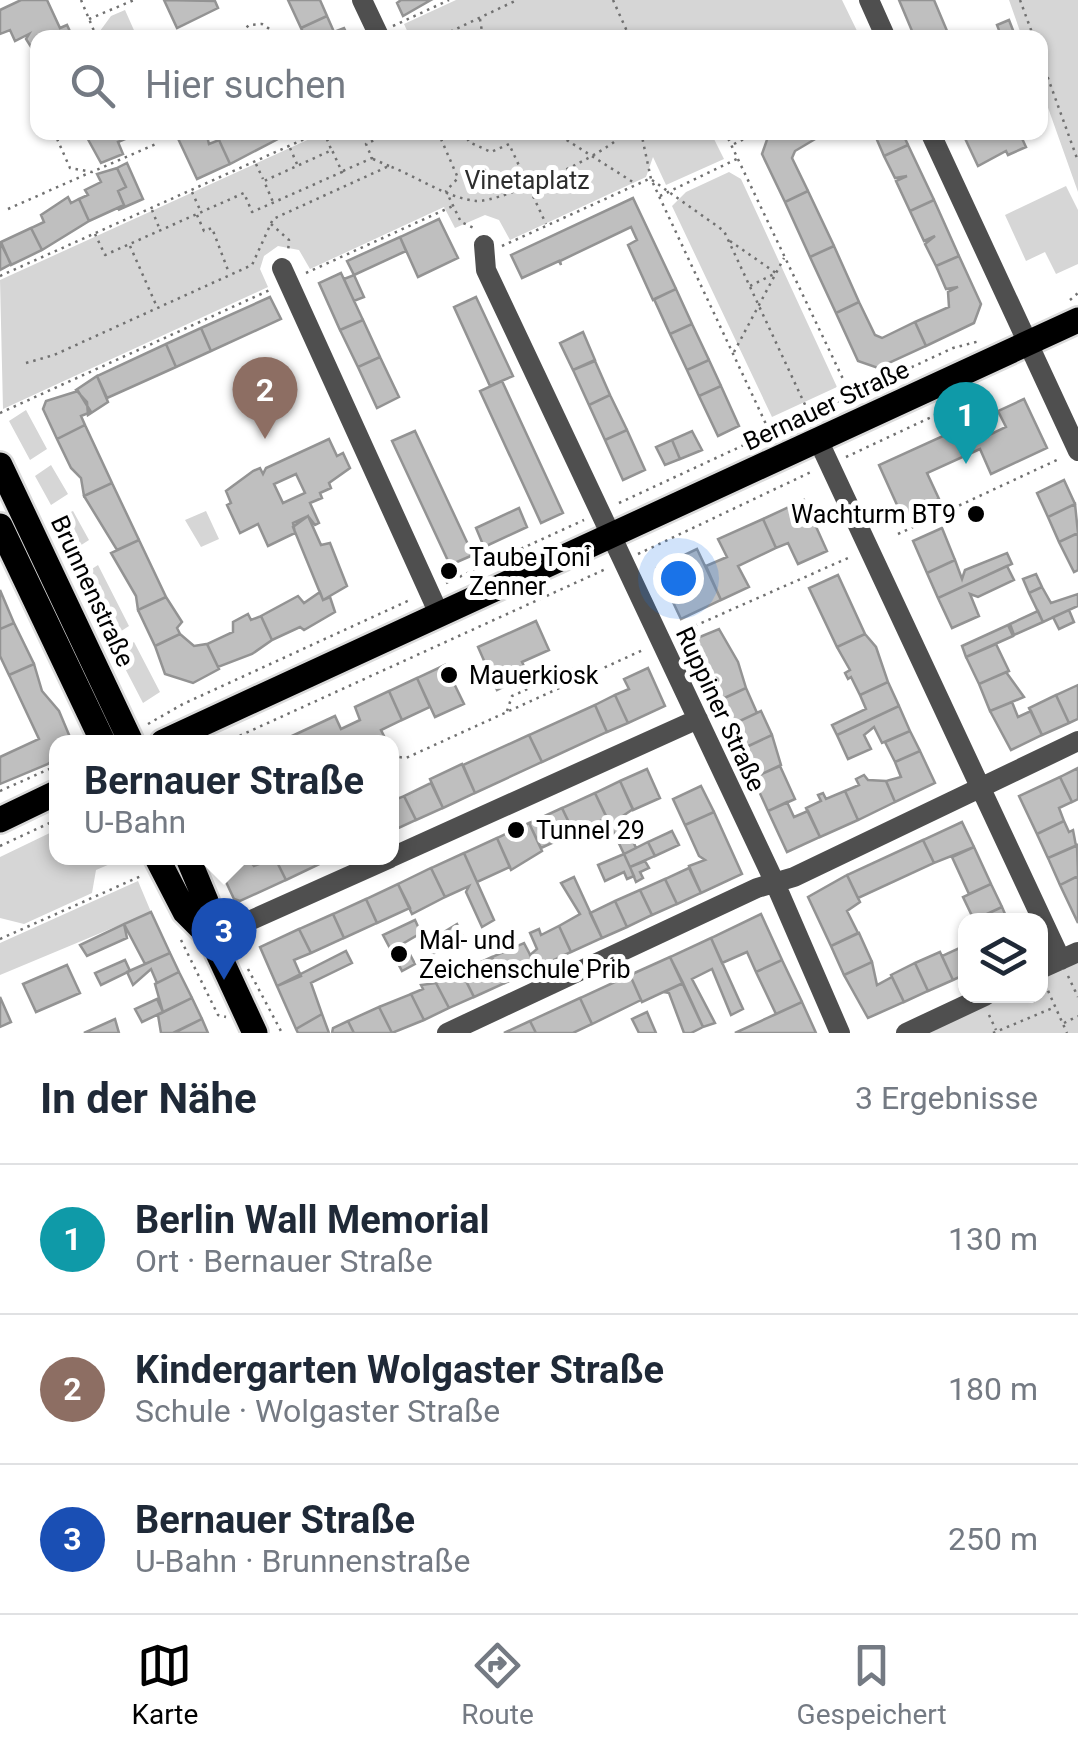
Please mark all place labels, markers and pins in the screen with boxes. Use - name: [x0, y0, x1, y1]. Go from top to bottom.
- pin: 2: [232, 356, 298, 439]
- pin: 1: [934, 382, 998, 464]
- place label: Wachturm BT9: [791, 500, 956, 529]
- marker: Wachturm BT9: [965, 503, 987, 525]
- place label: Taube Toni Zenner: [469, 543, 591, 601]
- marker: Taube Toni Zenner: [438, 560, 460, 582]
- place label: Mauerkiosk: [469, 661, 599, 690]
- marker: Mauerkiosk: [438, 664, 460, 686]
- place label: Tunnel 29: [536, 816, 645, 845]
- marker: Tunnel 29: [505, 819, 527, 841]
- pin: 3: [192, 898, 256, 980]
- place label: Mal- und Zeichenschule Prib: [419, 926, 630, 984]
- marker: Mal- und Zeichenschule Prib: [388, 943, 410, 965]

